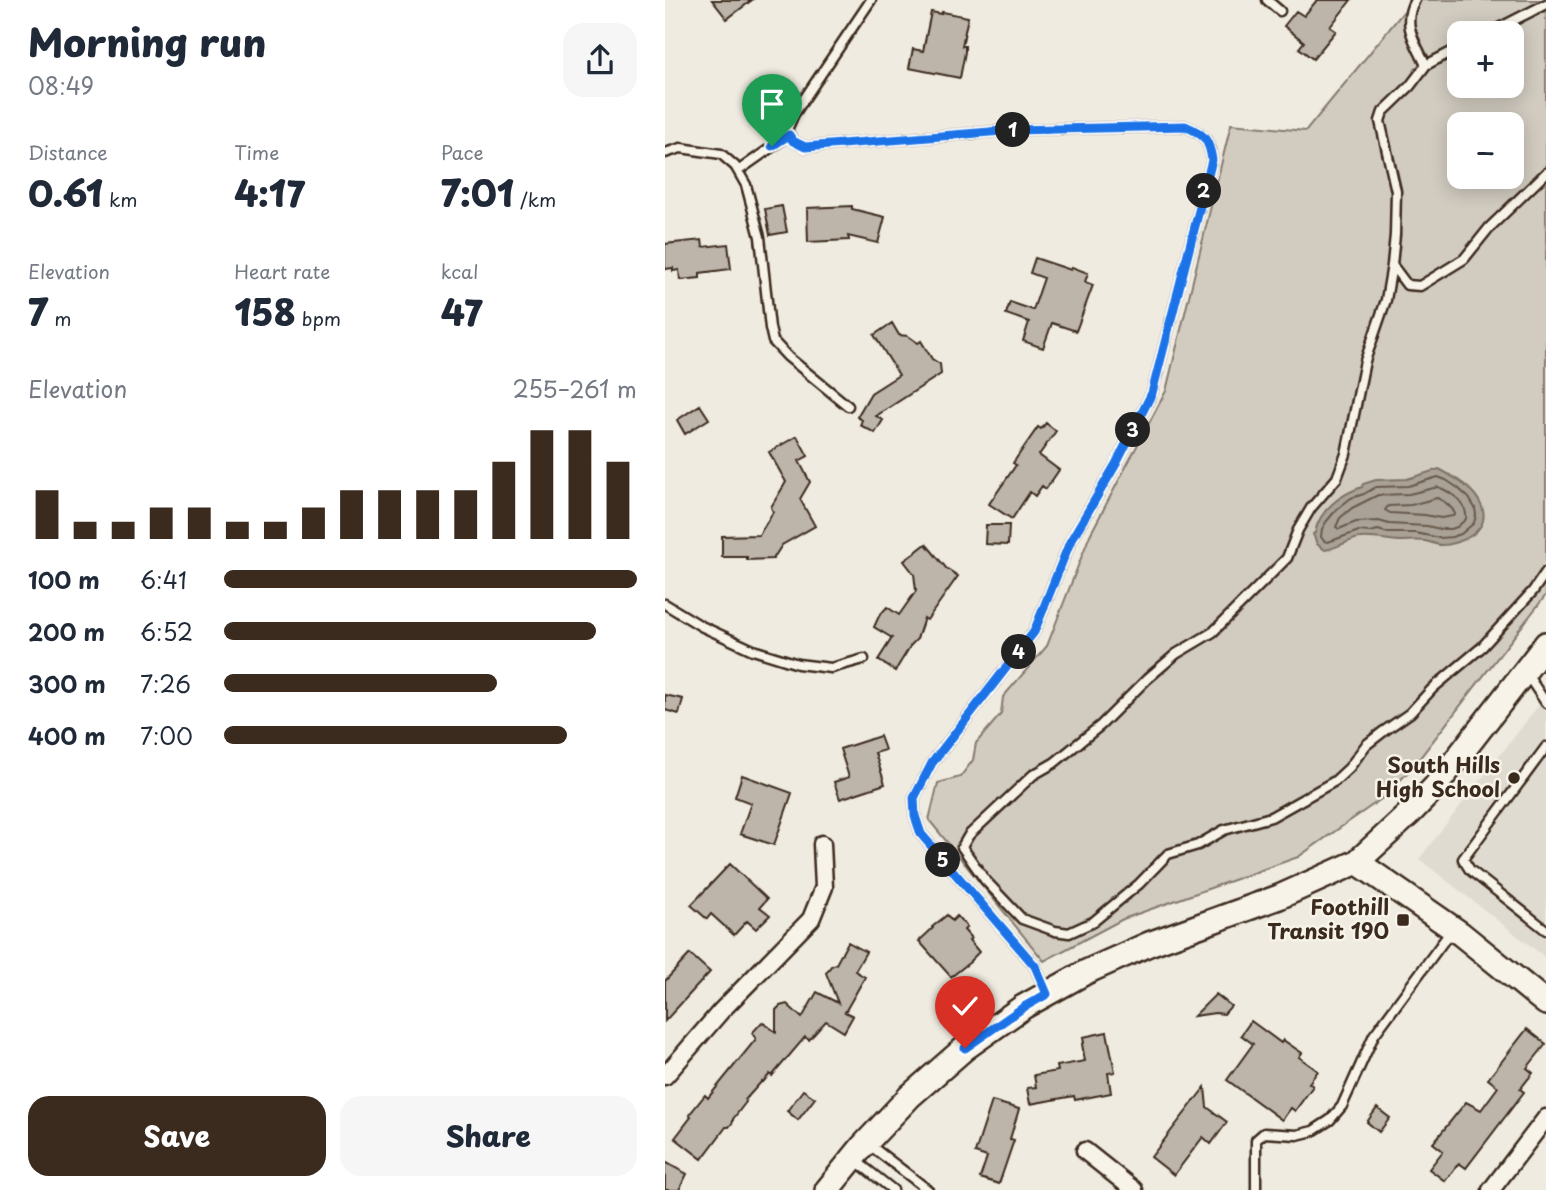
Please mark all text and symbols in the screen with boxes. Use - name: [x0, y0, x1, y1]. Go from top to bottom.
- text: Morning run: [28, 13, 266, 70]
- map controls: [1447, 21, 1524, 189]
- button: +: [1447, 21, 1524, 98]
- button: share: [563, 23, 637, 97]
- text: 08:49: [28, 68, 94, 103]
- pin: [742, 74, 802, 146]
- icon: arrive: [753, 85, 791, 123]
- button: −: [1447, 112, 1524, 189]
- pin: 1: [995, 113, 1031, 148]
- text: 1: [1008, 115, 1017, 143]
- text: Distance: [28, 138, 108, 166]
- text: Time: [234, 138, 279, 166]
- text: Pace: [441, 138, 484, 166]
- text: 0.61: [28, 166, 103, 219]
- text: 4:17: [234, 166, 305, 219]
- text: 7:01: [441, 166, 514, 219]
- pin: 2: [1187, 174, 1221, 208]
- text: 2: [1197, 176, 1210, 204]
- text: km: [103, 185, 138, 213]
- text: /km: [514, 185, 556, 213]
- text: Elevation: [28, 257, 110, 285]
- text: Heart rate: [234, 257, 330, 285]
- text: kcal: [441, 257, 479, 285]
- text: 7: [28, 285, 48, 338]
- text: 158: [234, 285, 296, 338]
- text: 47: [441, 285, 483, 338]
- text: m: [48, 304, 72, 332]
- text: bpm: [296, 304, 341, 332]
- text: Elevation: [28, 371, 127, 406]
- text: 255–261 m: [512, 371, 637, 406]
- pin: 3: [1115, 412, 1151, 448]
- text: 3: [1126, 415, 1139, 443]
- text: 100 m: [28, 562, 100, 597]
- text: 6:41: [140, 562, 187, 597]
- text: 200 m: [28, 614, 105, 649]
- text: 6:52: [140, 614, 193, 649]
- pin: 4: [1001, 634, 1037, 670]
- text: 4: [1012, 637, 1025, 665]
- text: 300 m: [28, 666, 106, 701]
- text: 7:26: [140, 666, 191, 701]
- text: 400 m: [28, 718, 106, 753]
- text: 7:00: [140, 718, 193, 753]
- place label: South Hills High School: [1376, 748, 1500, 804]
- marker: South Hills High School: [1506, 770, 1522, 786]
- pin: 5: [925, 842, 961, 878]
- text: 5: [936, 845, 949, 873]
- place label: Foothill Transit 190: [1267, 890, 1389, 946]
- marker: Foothill Transit 190: [1395, 912, 1411, 928]
- pin: [935, 976, 995, 1048]
- icon: check: [946, 987, 984, 1025]
- button: Save: [28, 1096, 326, 1176]
- button: Share: [340, 1096, 637, 1176]

